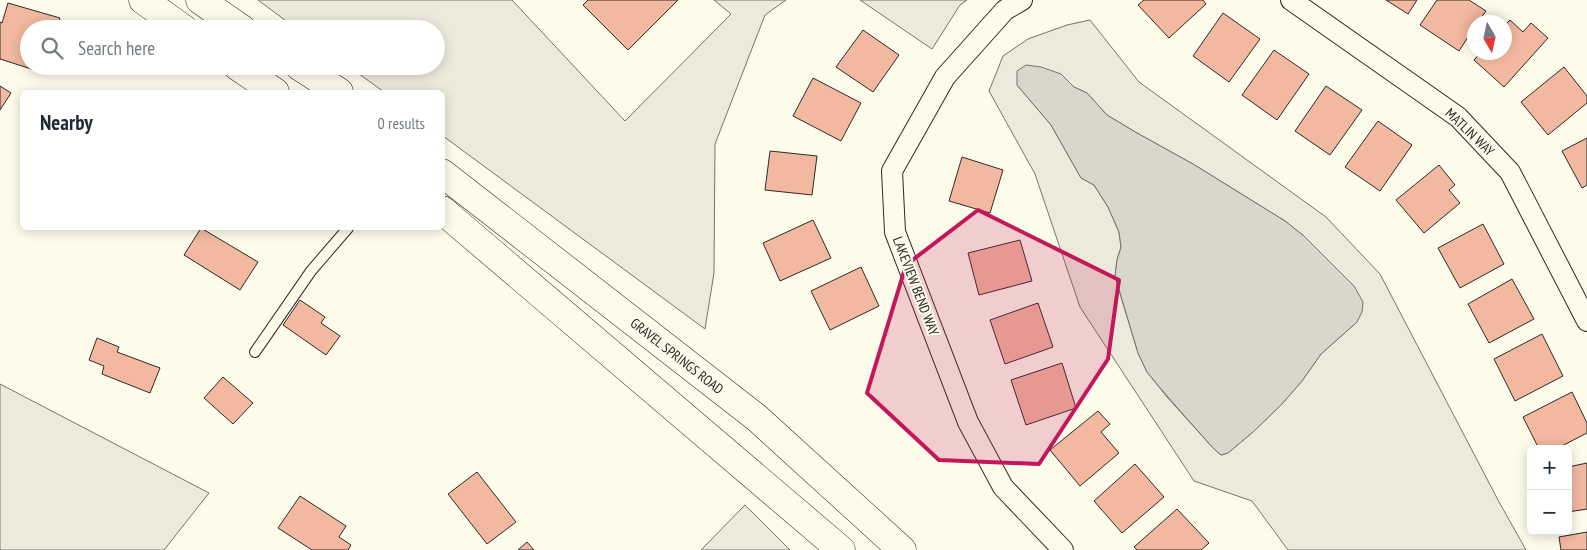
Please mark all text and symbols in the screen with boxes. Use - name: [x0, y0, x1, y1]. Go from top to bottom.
- north arrow: [1467, 15, 1512, 60]
- search box: [20, 20, 445, 75]
- icon: search: [38, 34, 66, 62]
- text: Search here: [78, 36, 155, 60]
- street label: MATLIN WAY: [1442, 104, 1499, 160]
- text: Nearby: [40, 109, 93, 136]
- text: 0 results: [378, 113, 425, 133]
- street label: LAKEVIEW BEND WAY: [889, 234, 943, 339]
- street label: GRAVEL SPRINGS ROAD: [627, 314, 727, 398]
- map controls: [1527, 445, 1572, 535]
- button: +: [1527, 445, 1572, 490]
- button: −: [1527, 490, 1572, 535]

